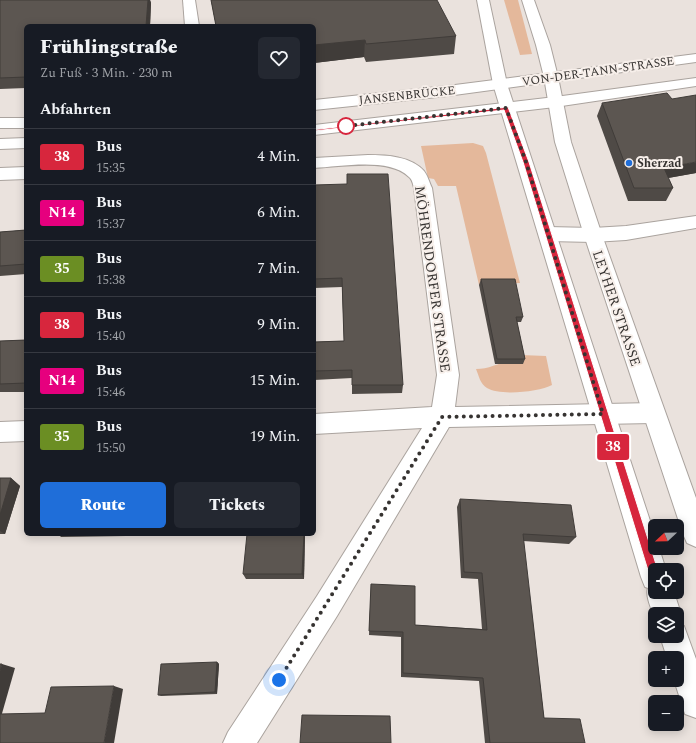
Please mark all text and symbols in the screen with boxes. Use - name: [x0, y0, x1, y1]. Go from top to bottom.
- text: Frühlingstraße: [40, 33, 178, 62]
- button: heart: [258, 37, 300, 79]
- street label: VON-DER-TANN-STRASSE: [521, 51, 675, 92]
- text: Zu Fuß · 3 Min. · 230 m: [40, 63, 172, 83]
- street label: JANSENBRÜCKE: [358, 81, 456, 110]
- text: Abfahrten: [40, 98, 111, 121]
- unlabelled marker: [337, 117, 355, 135]
- text: Bus: [96, 135, 122, 158]
- text: 4 Min.: [257, 145, 300, 168]
- text: 38: [54, 146, 70, 167]
- place label: Sherzad: [637, 154, 682, 173]
- text: 15:35: [96, 158, 125, 178]
- marker: Sherzad: [624, 158, 634, 168]
- street label: MÖHRENDORFER STRASSE: [409, 184, 456, 374]
- text: Bus: [96, 191, 122, 214]
- text: 6 Min.: [257, 201, 300, 224]
- text: N14: [48, 202, 76, 223]
- text: 15:37: [96, 214, 125, 234]
- text: Bus: [96, 247, 122, 270]
- street label: LEYHER STRASSE: [587, 247, 646, 369]
- text: 7 Min.: [257, 257, 300, 280]
- text: 35: [54, 258, 70, 279]
- text: 15:38: [96, 270, 125, 290]
- text: Bus: [96, 303, 122, 326]
- text: 9 Min.: [257, 313, 300, 336]
- text: 38: [54, 314, 70, 335]
- text: 15:40: [96, 326, 125, 346]
- text: Bus: [96, 359, 122, 382]
- text: 15 Min.: [250, 369, 300, 392]
- text: N14: [48, 370, 76, 391]
- text: 15:46: [96, 382, 125, 402]
- text: Bus: [96, 415, 122, 438]
- text: 19 Min.: [250, 425, 300, 448]
- text: 35: [54, 426, 70, 447]
- line badge: 38: [595, 434, 631, 460]
- text: 38: [605, 436, 621, 457]
- text: 15:50: [96, 438, 125, 458]
- button: Route: [40, 482, 166, 528]
- button: Tickets: [174, 482, 300, 528]
- north arrow: [648, 519, 684, 555]
- map controls: [648, 519, 684, 731]
- button: locate: [648, 563, 684, 599]
- button: layers: [648, 607, 684, 643]
- button: +: [648, 651, 684, 687]
- your location: [269, 670, 289, 690]
- button: −: [648, 695, 684, 731]

